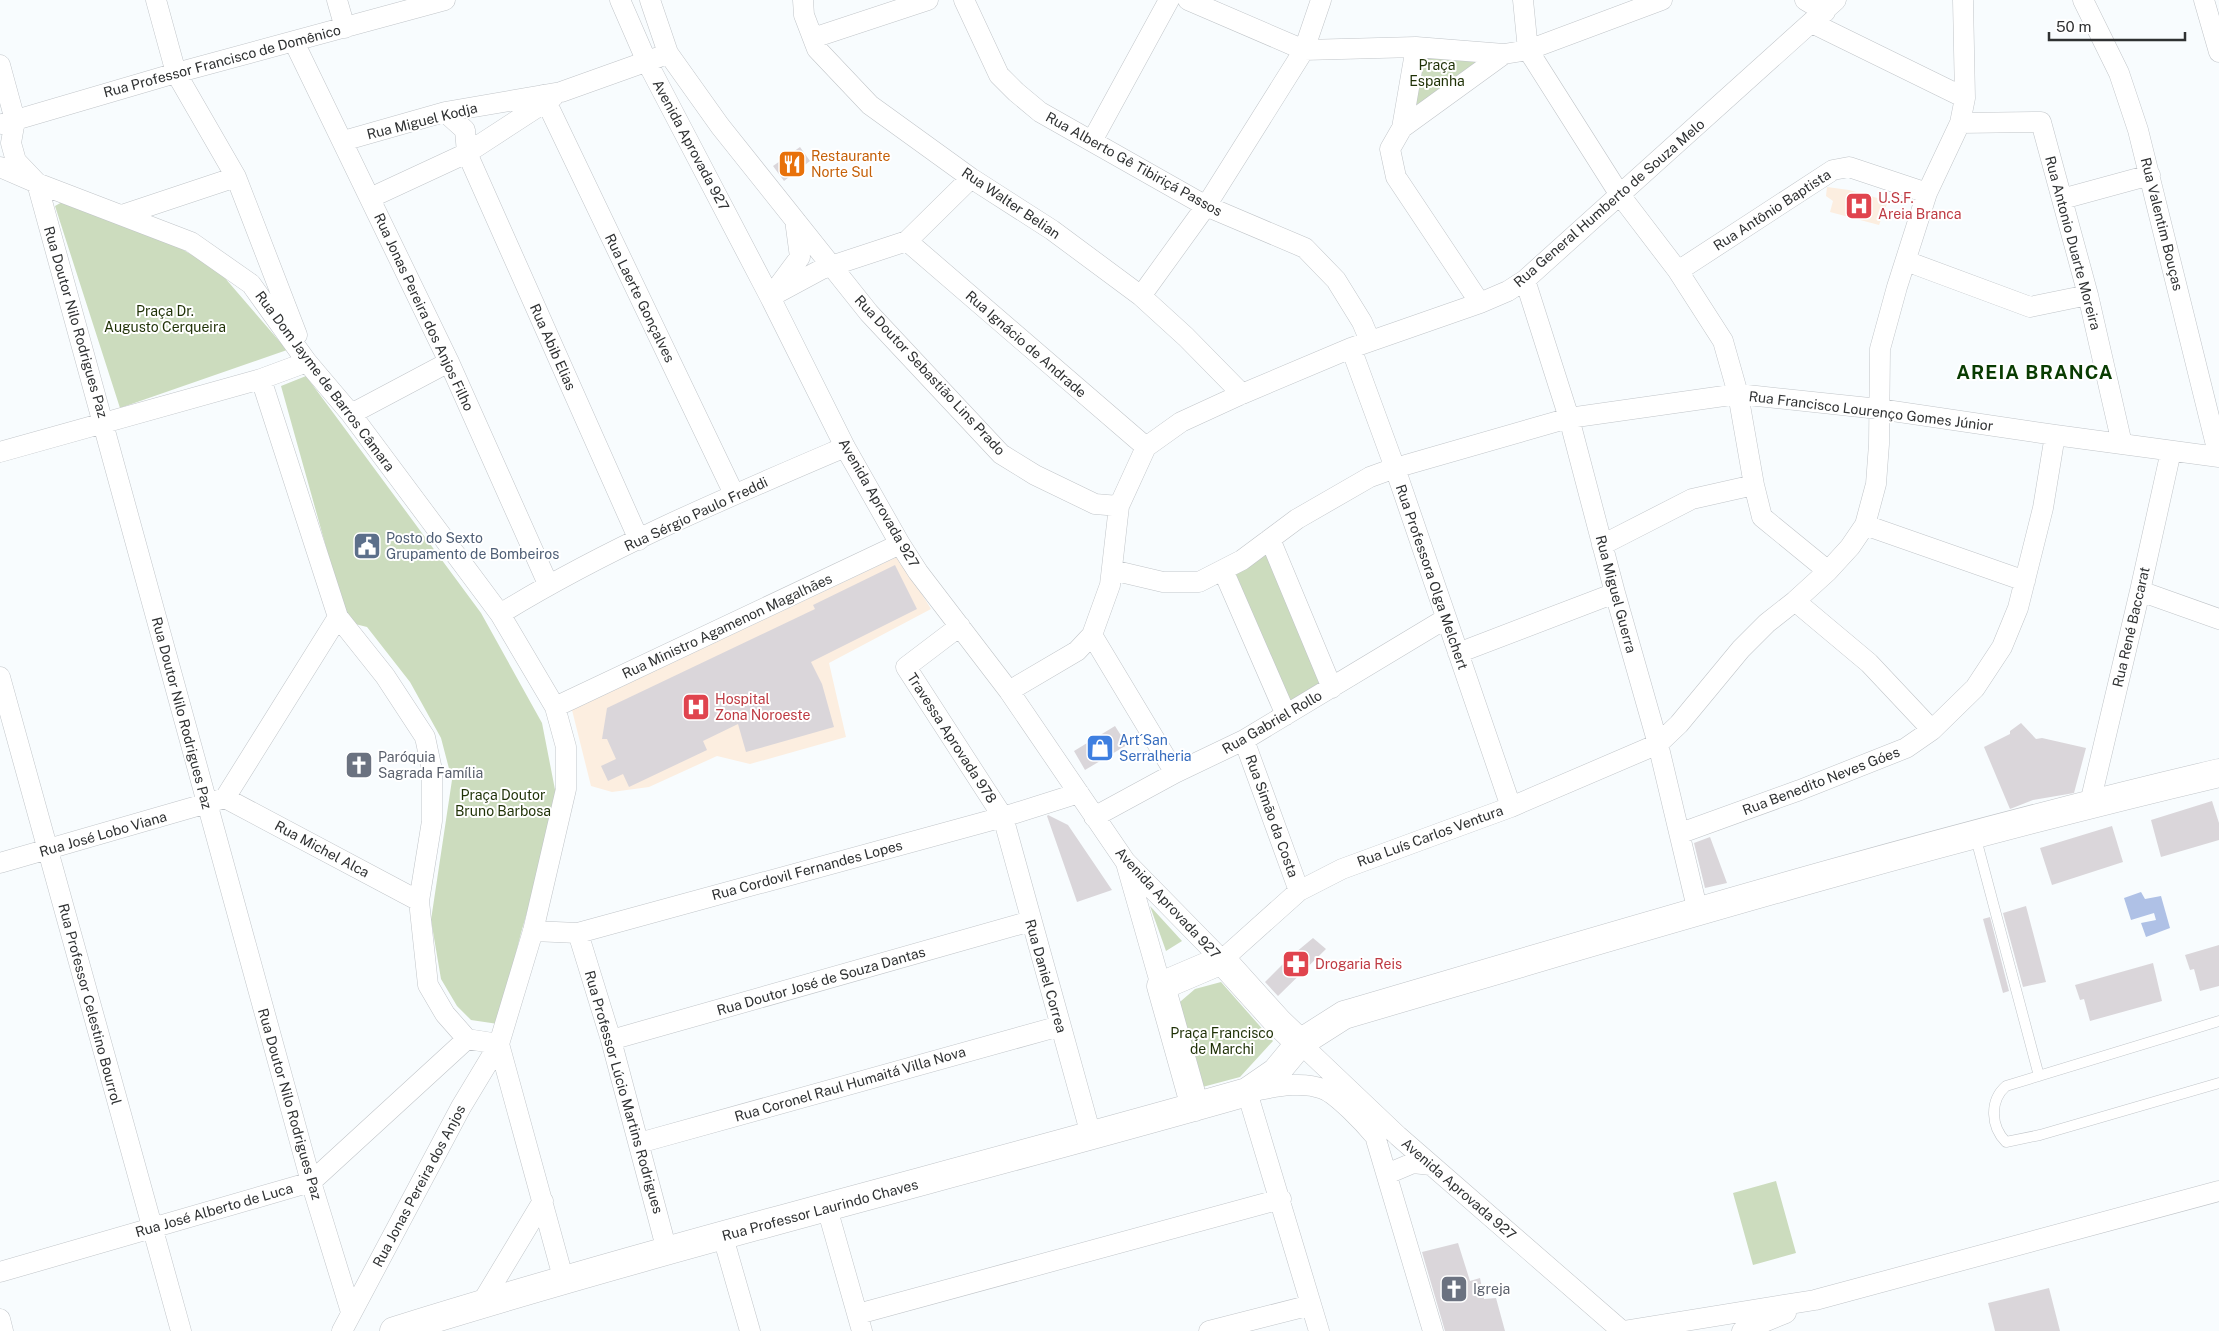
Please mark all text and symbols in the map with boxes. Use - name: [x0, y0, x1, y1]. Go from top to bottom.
- scale bar: [2049, 10, 2185, 42]
- text: 50 m: [2056, 18, 2091, 35]
- street label: Rua Professor Francisco de Domênico: [102, 22, 343, 100]
- park label: Praça Espanha: [1409, 57, 1465, 89]
- street label: Avenida Aprovada 927: [650, 77, 732, 213]
- street label: Rua Miguel Kodja: [365, 100, 479, 142]
- street label: Rua Alberto Gê Tibiriçá Passos: [1043, 109, 1225, 219]
- street label: Rua General Humberto de Souza Melo: [1510, 116, 1708, 290]
- place label: Restaurante Norte Sul: [811, 148, 890, 180]
- restaurant icon: Restaurante Norte Sul: [777, 149, 807, 179]
- street label: Rua Antonio Duarte Moreira: [2042, 154, 2104, 332]
- street label: Rua Valentim Bouças: [2138, 156, 2186, 292]
- street label: Rua Walter Belian: [959, 164, 1063, 242]
- street label: Rua Antônio Baptista: [1710, 166, 1834, 254]
- place label: U.S.F. Areia Branca: [1878, 190, 1962, 222]
- hospital icon: U.S.F. Areia Branca: [1844, 191, 1874, 221]
- street label: Rua Jonas Pereira dos Anjos Filho: [371, 210, 477, 414]
- street label: Rua Doutor Nilo Rodrigues Paz: [41, 224, 111, 420]
- street label: Rua Laerte Gonçalves: [602, 231, 678, 365]
- street label: Rua Ignácio de Andrade: [963, 287, 1090, 401]
- street label: Rua Dom Jayme de Barros Câmara: [252, 288, 398, 474]
- street label: Rua Doutor Sebastião Lins Prado: [852, 292, 1008, 458]
- street label: Rua Abib Elias: [527, 301, 579, 393]
- park label: Praça Dr. Augusto Cerqueira: [104, 303, 226, 335]
- district label: AREIA BRANCA: [1956, 361, 2114, 383]
- street label: Rua Francisco Lourenço Gomes Júnior: [1748, 388, 1994, 434]
- street label: Avenida Aprovada 927: [836, 436, 922, 570]
- street label: Rua Sérgio Paulo Freddi: [622, 474, 770, 554]
- street label: Rua Professora Olga Melchert: [1393, 482, 1471, 672]
- place label: Posto do Sexto Grupamento de Bombeiros: [386, 530, 559, 562]
- public building icon: Posto do Sexto Grupamento de Bombeiros: [352, 531, 382, 561]
- street label: Rua Miguel Guerra: [1593, 533, 1639, 655]
- street label: Rua René Baccarat: [2109, 565, 2153, 689]
- street label: Rua Ministro Agamenon Magalhães: [619, 570, 835, 682]
- street label: Rua Doutor Nilo Rodrigues Paz: [149, 615, 215, 811]
- street label: Travessa Aprovada 978: [904, 670, 1000, 806]
- street label: Rua Gabriel Rollo: [1219, 687, 1325, 757]
- place label: Hospital Zona Noroeste: [715, 691, 811, 723]
- hospital icon: Hospital Zona Noroeste: [681, 692, 711, 722]
- place label: Art´San Serralheria: [1119, 732, 1192, 764]
- shop icon: Art´San Serralheria: [1085, 733, 1115, 763]
- street label: Rua Benedito Neves Góes: [1740, 744, 1902, 818]
- place label: Paróquia Sagrada Família: [378, 749, 483, 781]
- church icon: Paróquia Sagrada Família: [344, 750, 374, 780]
- street label: Rua Simão da Costa: [1242, 752, 1302, 880]
- park label: Praça Doutor Bruno Barbosa: [455, 787, 551, 819]
- street label: Rua Luís Carlos Ventura: [1355, 802, 1505, 870]
- street label: Rua José Lobo Viana: [38, 808, 168, 860]
- street label: Rua Michel Alca: [272, 817, 372, 881]
- street label: Rua Cordovil Fernandes Lopes: [710, 837, 904, 903]
- street label: Avenida Aprovada 927: [1112, 844, 1224, 962]
- street label: Rua Professor Celestino Bourrol: [55, 902, 125, 1106]
- street label: Rua Daniel Correa: [1022, 917, 1070, 1035]
- street label: Rua Doutor José de Souza Dantas: [715, 944, 927, 1018]
- pharmacy icon: Drogaria Reis: [1281, 949, 1311, 979]
- place label: Drogaria Reis: [1315, 956, 1402, 972]
- street label: Rua Professor Lúcio Martins Rodrigues: [582, 969, 666, 1215]
- street label: Rua Doutor Nilo Rodrigues Paz: [255, 1006, 325, 1202]
- park label: Praça Francisco de Marchi: [1170, 1025, 1274, 1057]
- street label: Rua Coronel Raul Humaitá Villa Nova: [733, 1043, 967, 1125]
- street label: Rua Jonas Pereira dos Anjos: [369, 1102, 469, 1270]
- street label: Avenida Aprovada 927: [1399, 1135, 1519, 1243]
- street label: Rua Professor Laurindo Chaves: [720, 1176, 920, 1244]
- street label: Rua José Alberto de Luca: [133, 1180, 295, 1240]
- church icon: Igreja: [1439, 1274, 1469, 1304]
- place label: Igreja: [1473, 1281, 1510, 1297]

